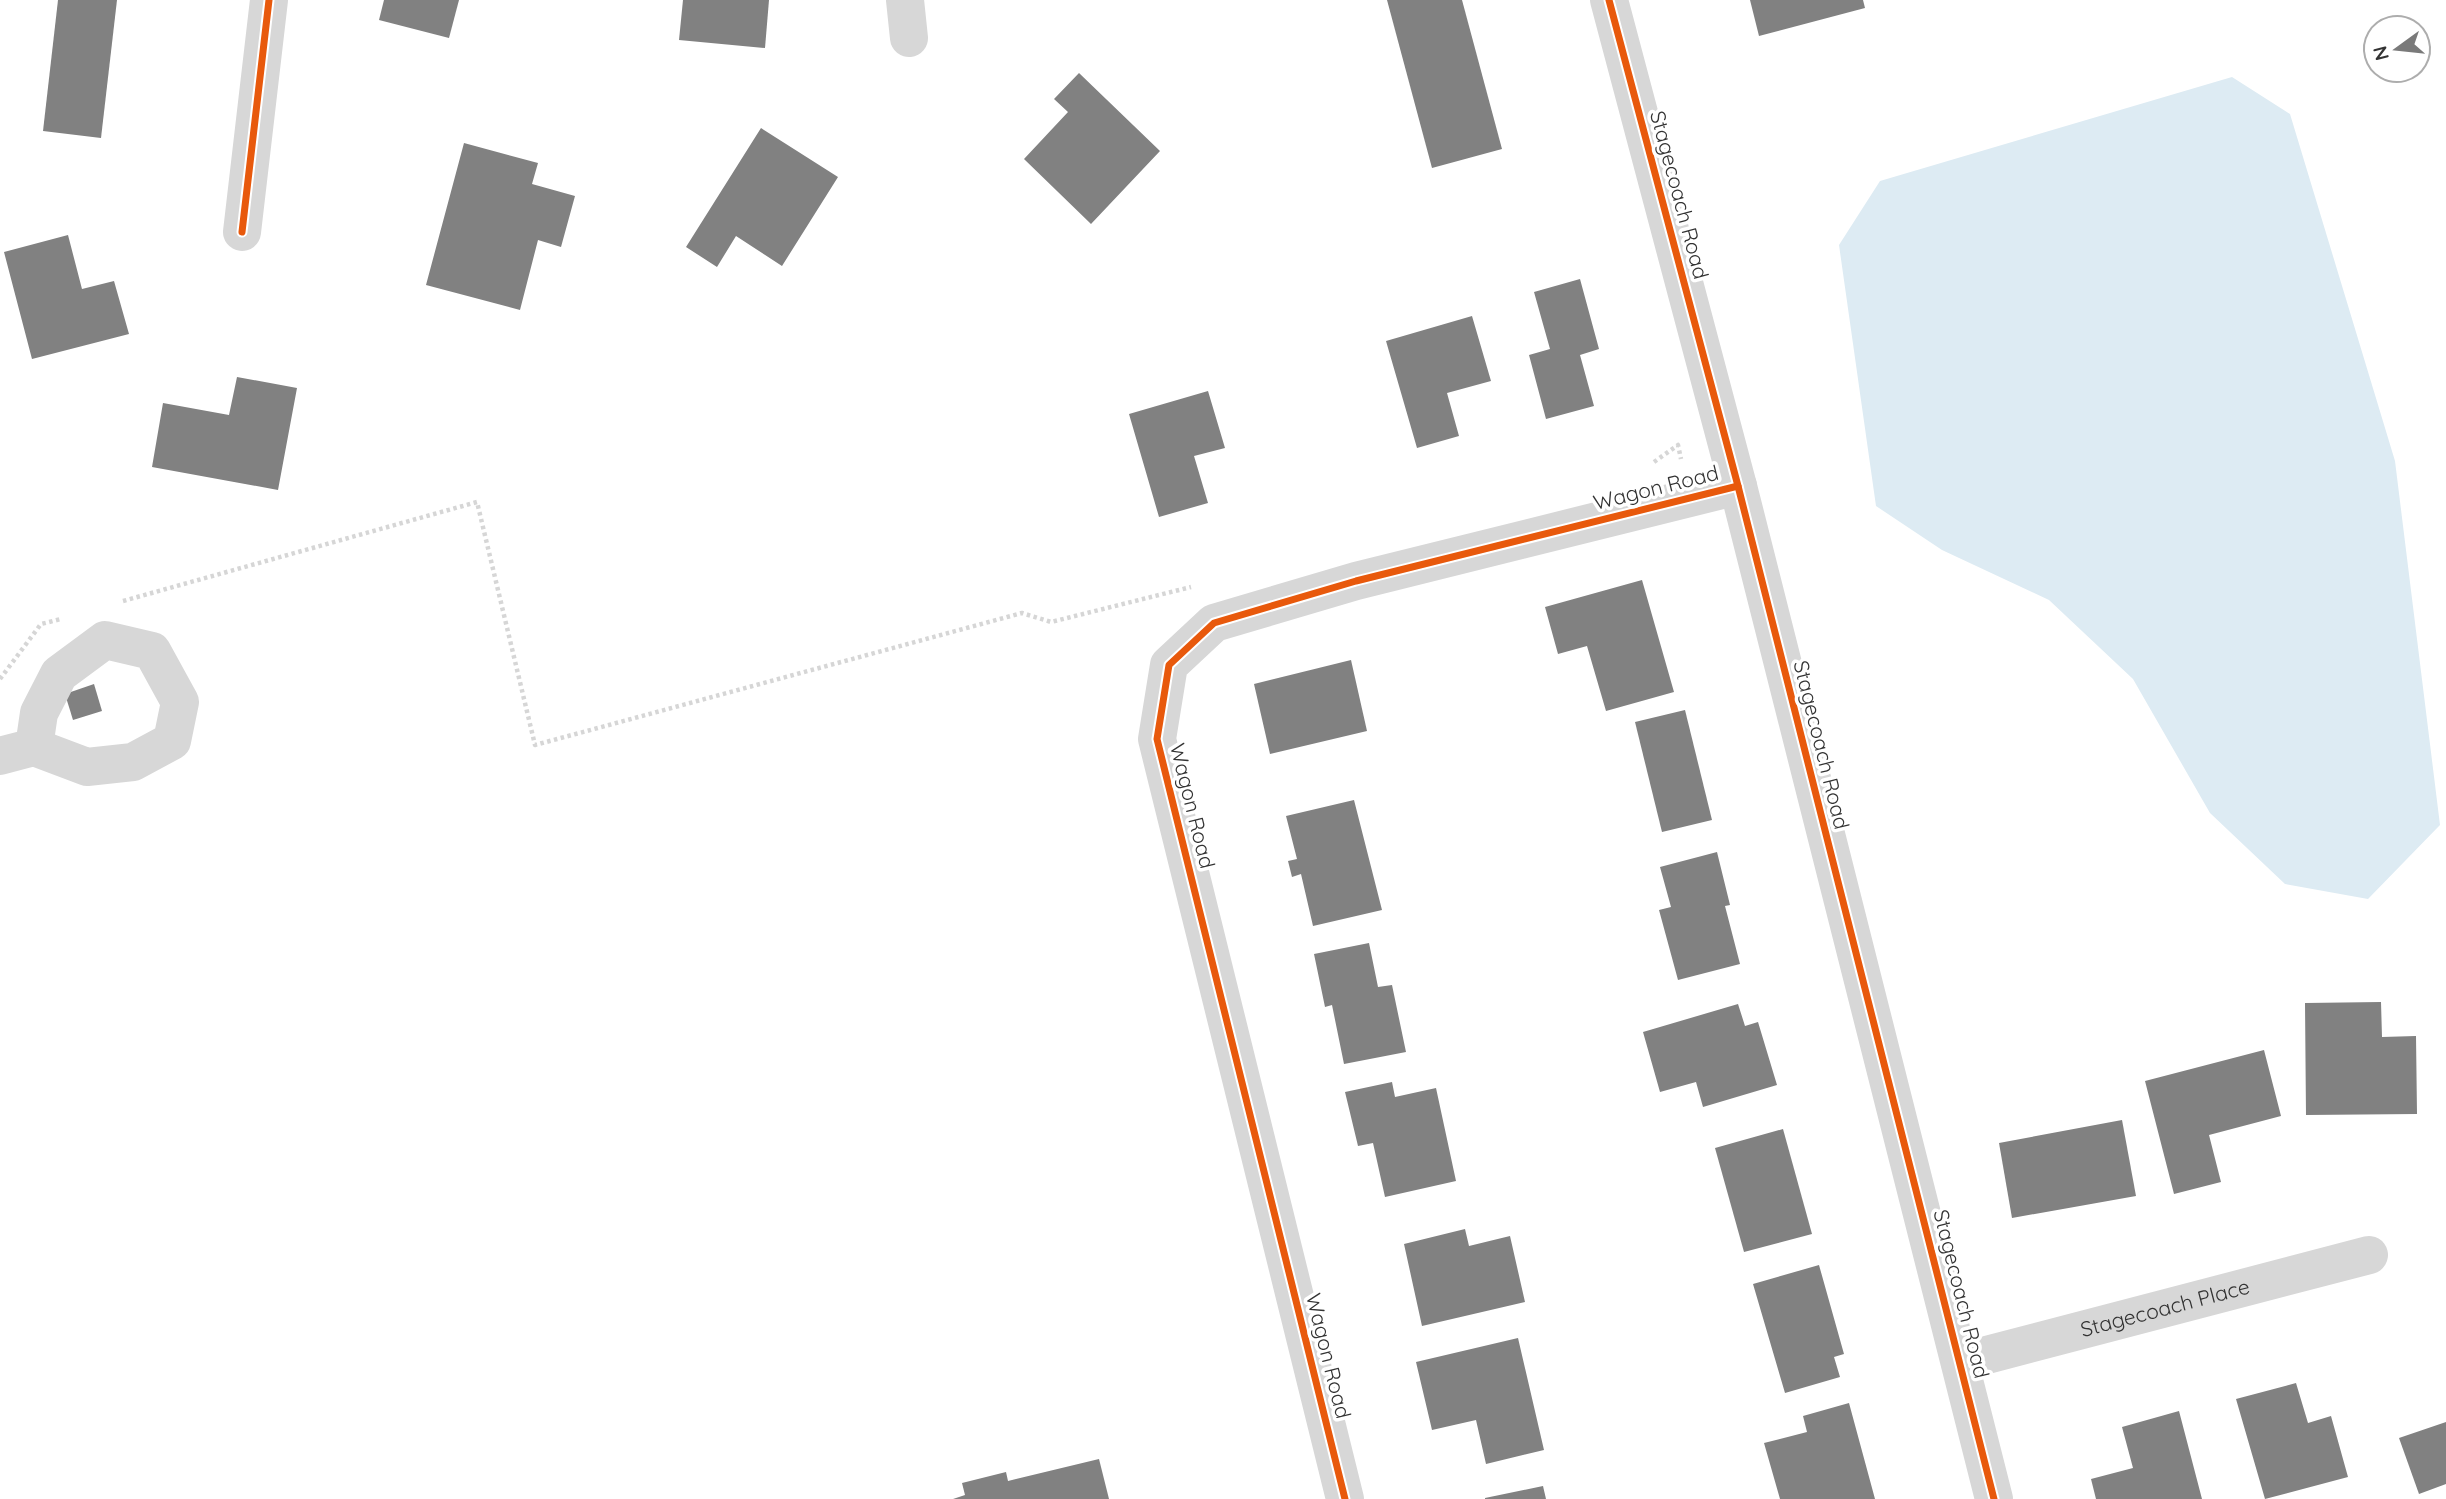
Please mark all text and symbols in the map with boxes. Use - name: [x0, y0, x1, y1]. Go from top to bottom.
- north arrow: [2362, 14, 2432, 84]
- text: N: [2367, 44, 2394, 63]
- street label: Stagecoach Road: [1645, 108, 1715, 282]
- street label: Wagon Road: [1590, 459, 1721, 515]
- street label: Stagecoach Road: [1788, 658, 1856, 832]
- street label: Wagon Road: [1165, 740, 1221, 871]
- street label: Stagecoach Road: [1928, 1207, 1996, 1381]
- street label: Stagecoach Place: [2077, 1273, 2252, 1342]
- street label: Wagon Road: [1301, 1290, 1357, 1421]

